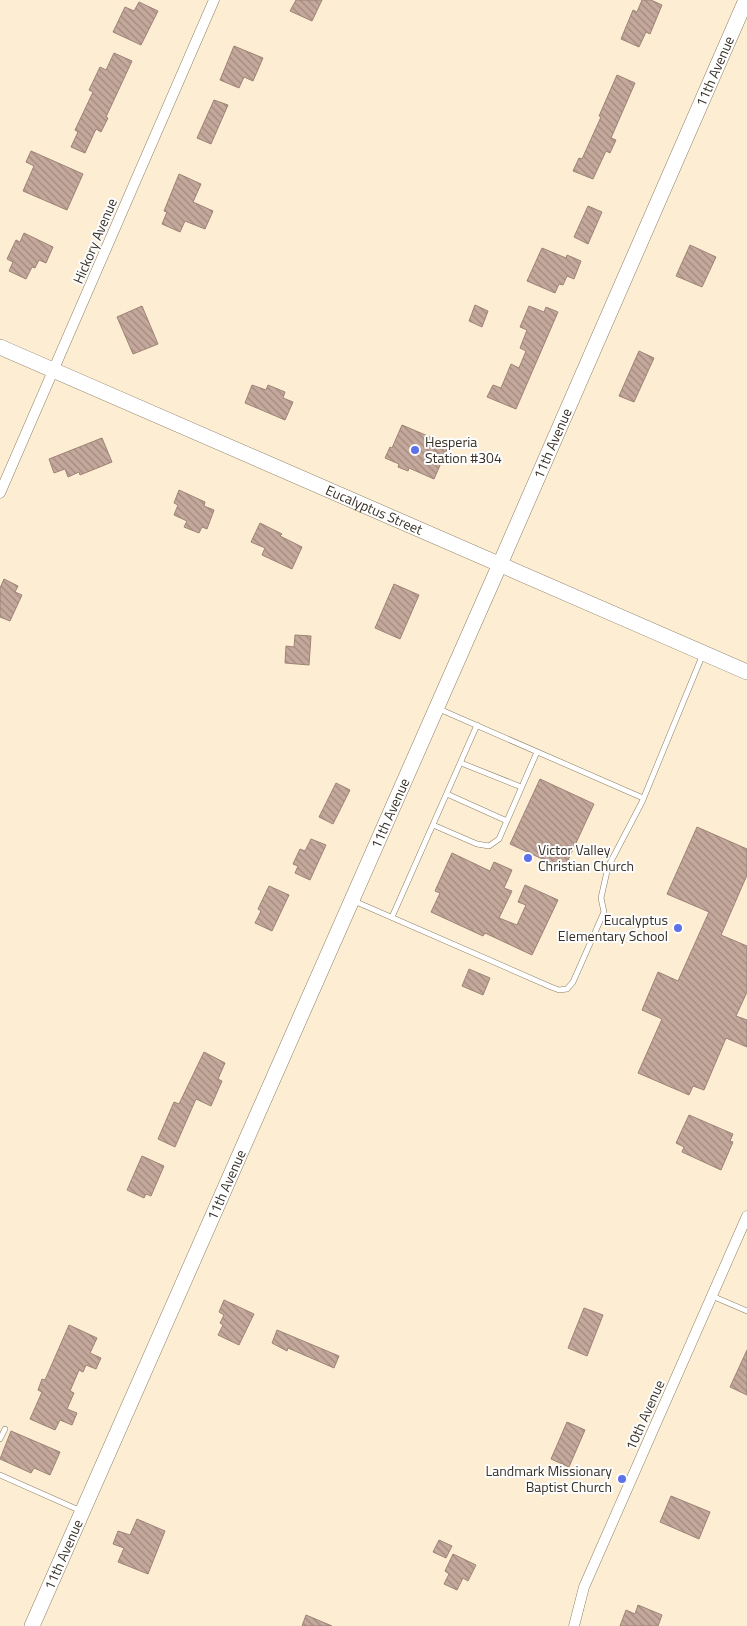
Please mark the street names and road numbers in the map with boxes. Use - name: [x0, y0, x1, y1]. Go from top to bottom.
- street label: 11th Avenue: [690, 33, 739, 110]
- street label: Hickory Avenue: [67, 195, 122, 287]
- street label: 11th Avenue: [527, 405, 577, 482]
- street label: Eucalyptus Street: [323, 479, 426, 540]
- street label: 11th Avenue: [365, 775, 414, 852]
- street label: 11th Avenue: [201, 1146, 251, 1223]
- street label: 10th Avenue: [620, 1376, 669, 1453]
- street label: 11th Avenue: [38, 1516, 88, 1593]

